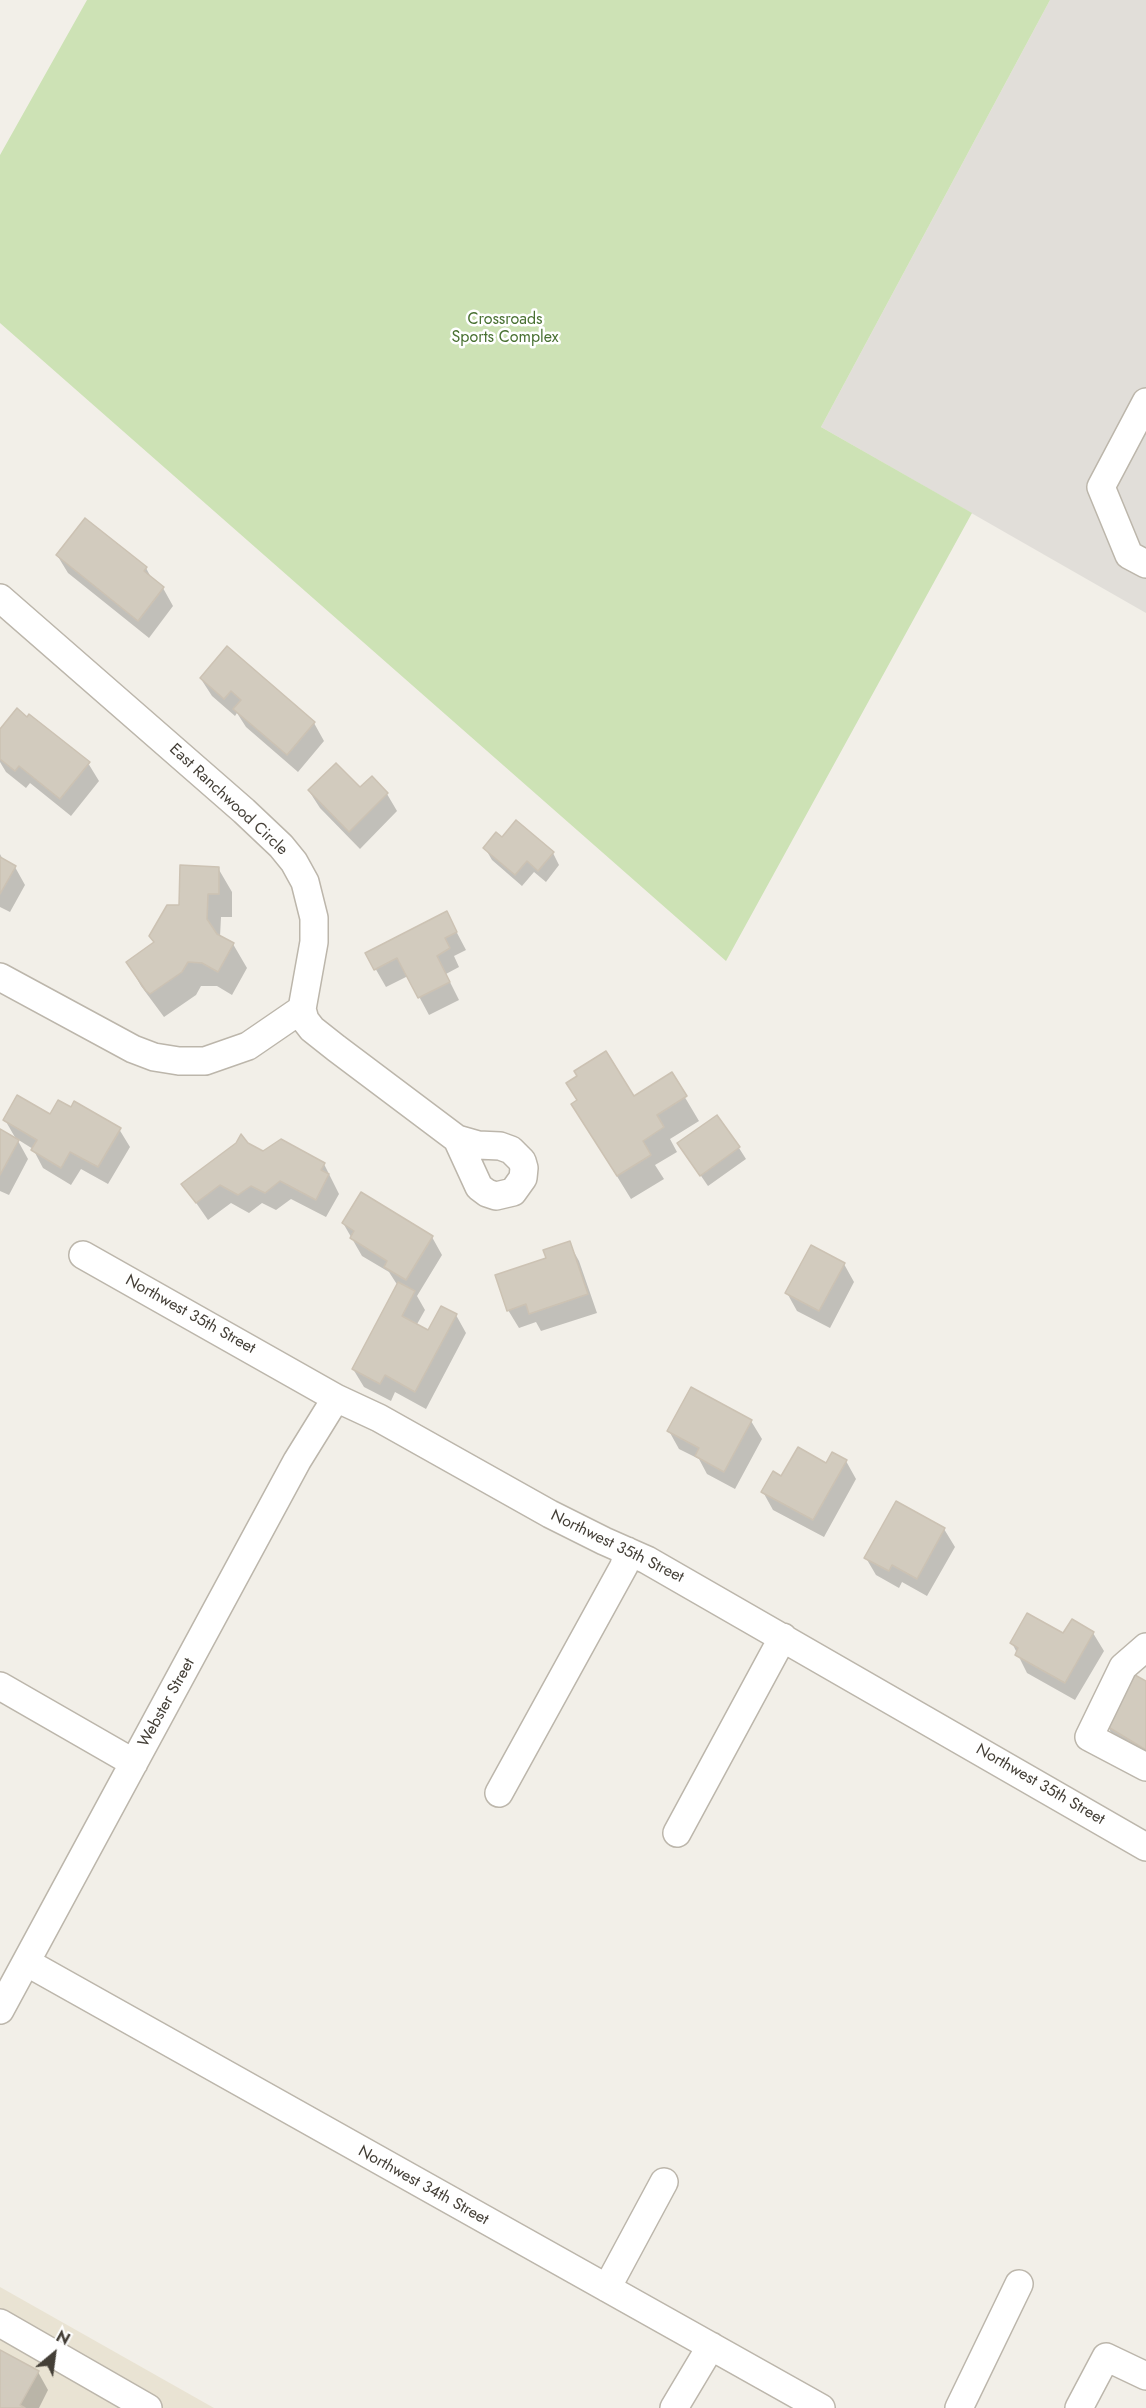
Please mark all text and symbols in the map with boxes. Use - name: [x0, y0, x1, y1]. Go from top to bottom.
- park label: Crossroads Sports Complex: [452, 310, 558, 348]
- street label: East Ranchwood Circle: [165, 740, 291, 860]
- street label: Northwest 35th Street: [122, 1271, 258, 1359]
- street label: Northwest 35th Street: [547, 1506, 687, 1588]
- street label: Webster Street: [135, 1655, 199, 1751]
- street label: Northwest 35th Street: [972, 1740, 1108, 1830]
- street label: Northwest 34th Street: [354, 2142, 492, 2230]
- north arrow: [24, 2324, 84, 2384]
- text: N: [52, 2325, 74, 2351]

